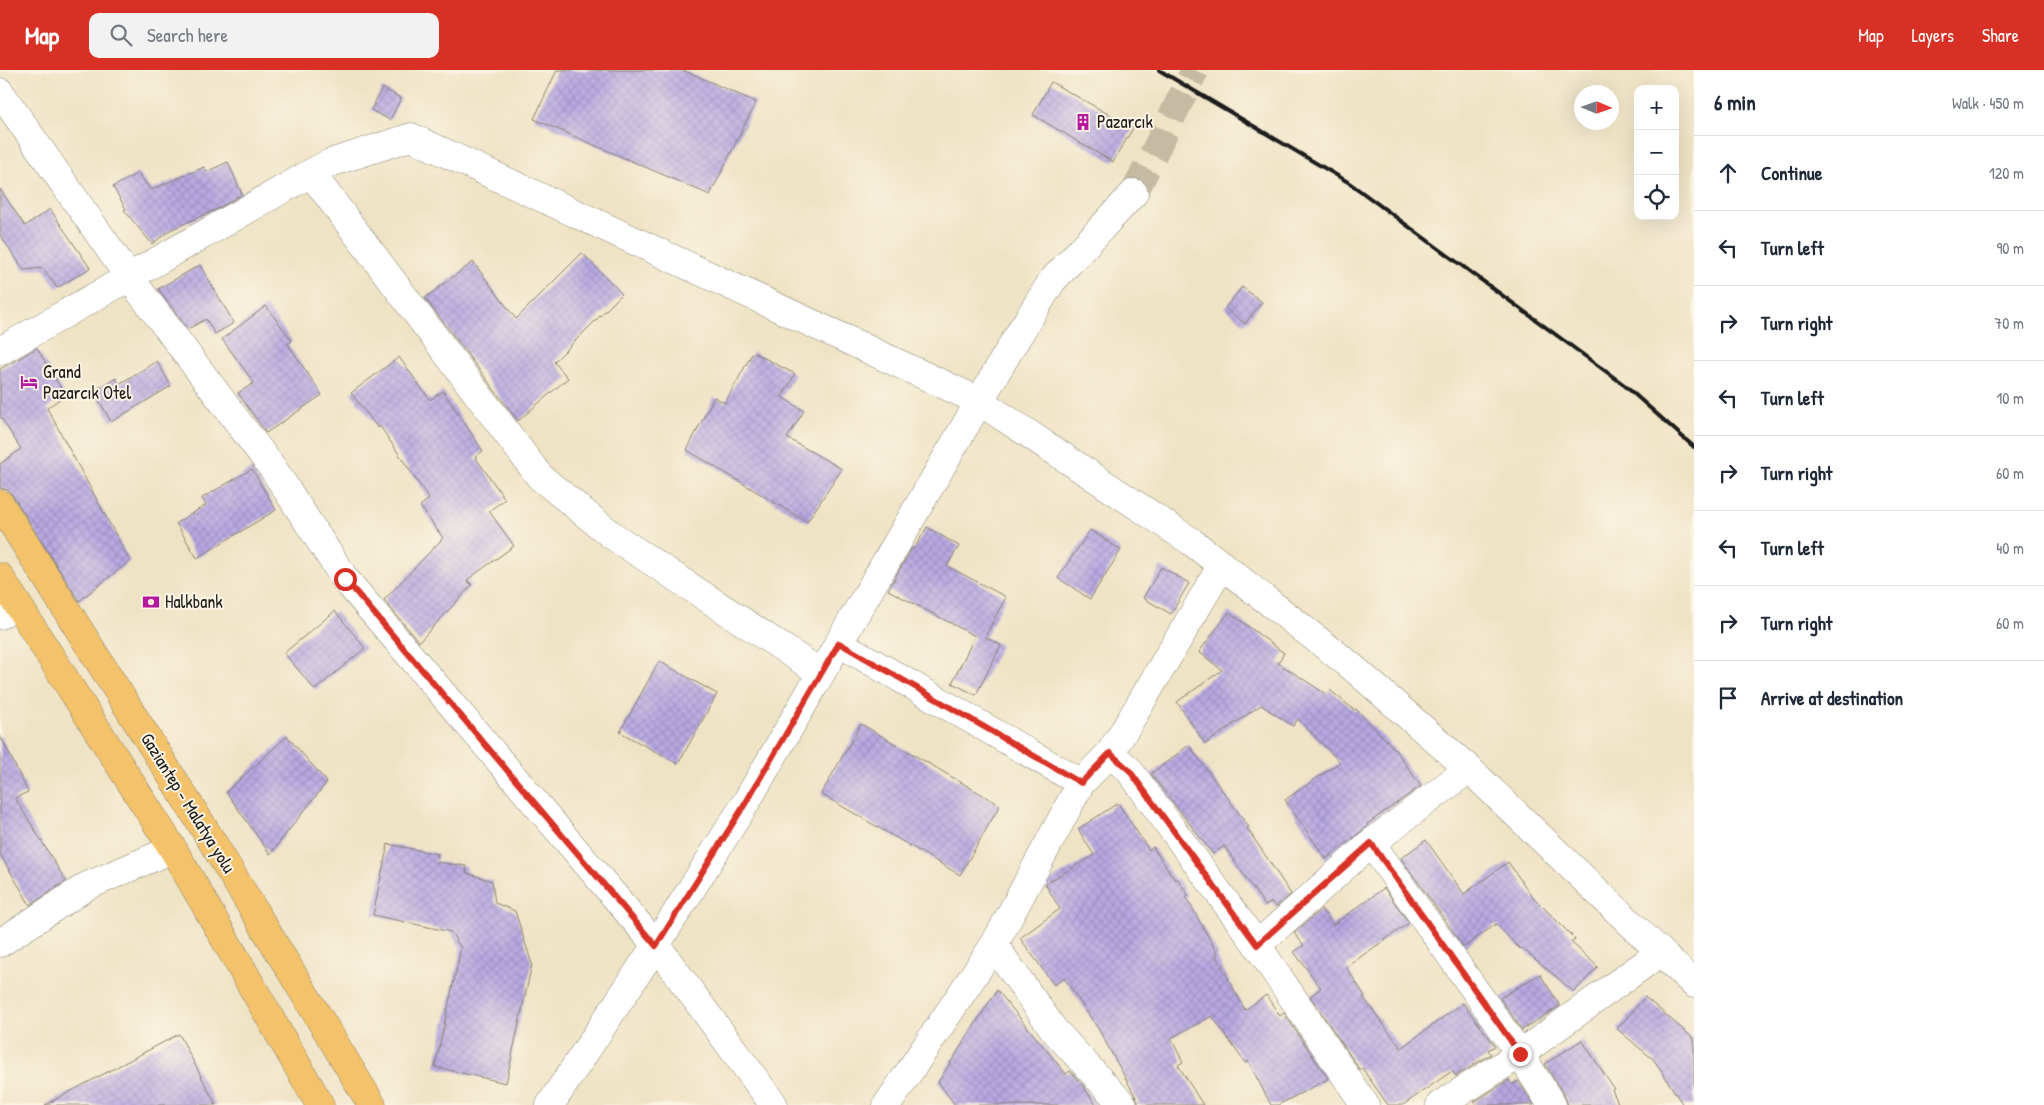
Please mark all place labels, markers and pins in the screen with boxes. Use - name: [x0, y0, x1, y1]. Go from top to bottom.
- place label: Pazarcık: [1097, 109, 1153, 134]
- building icon: Pazarcık: [1073, 112, 1093, 132]
- place label: Grand Pazarcık Otel: [43, 359, 131, 405]
- hotel icon: Grand Pazarcık Otel: [19, 372, 39, 392]
- place label: Halkbank: [165, 589, 223, 614]
- bank icon: Halkbank: [141, 592, 161, 612]

